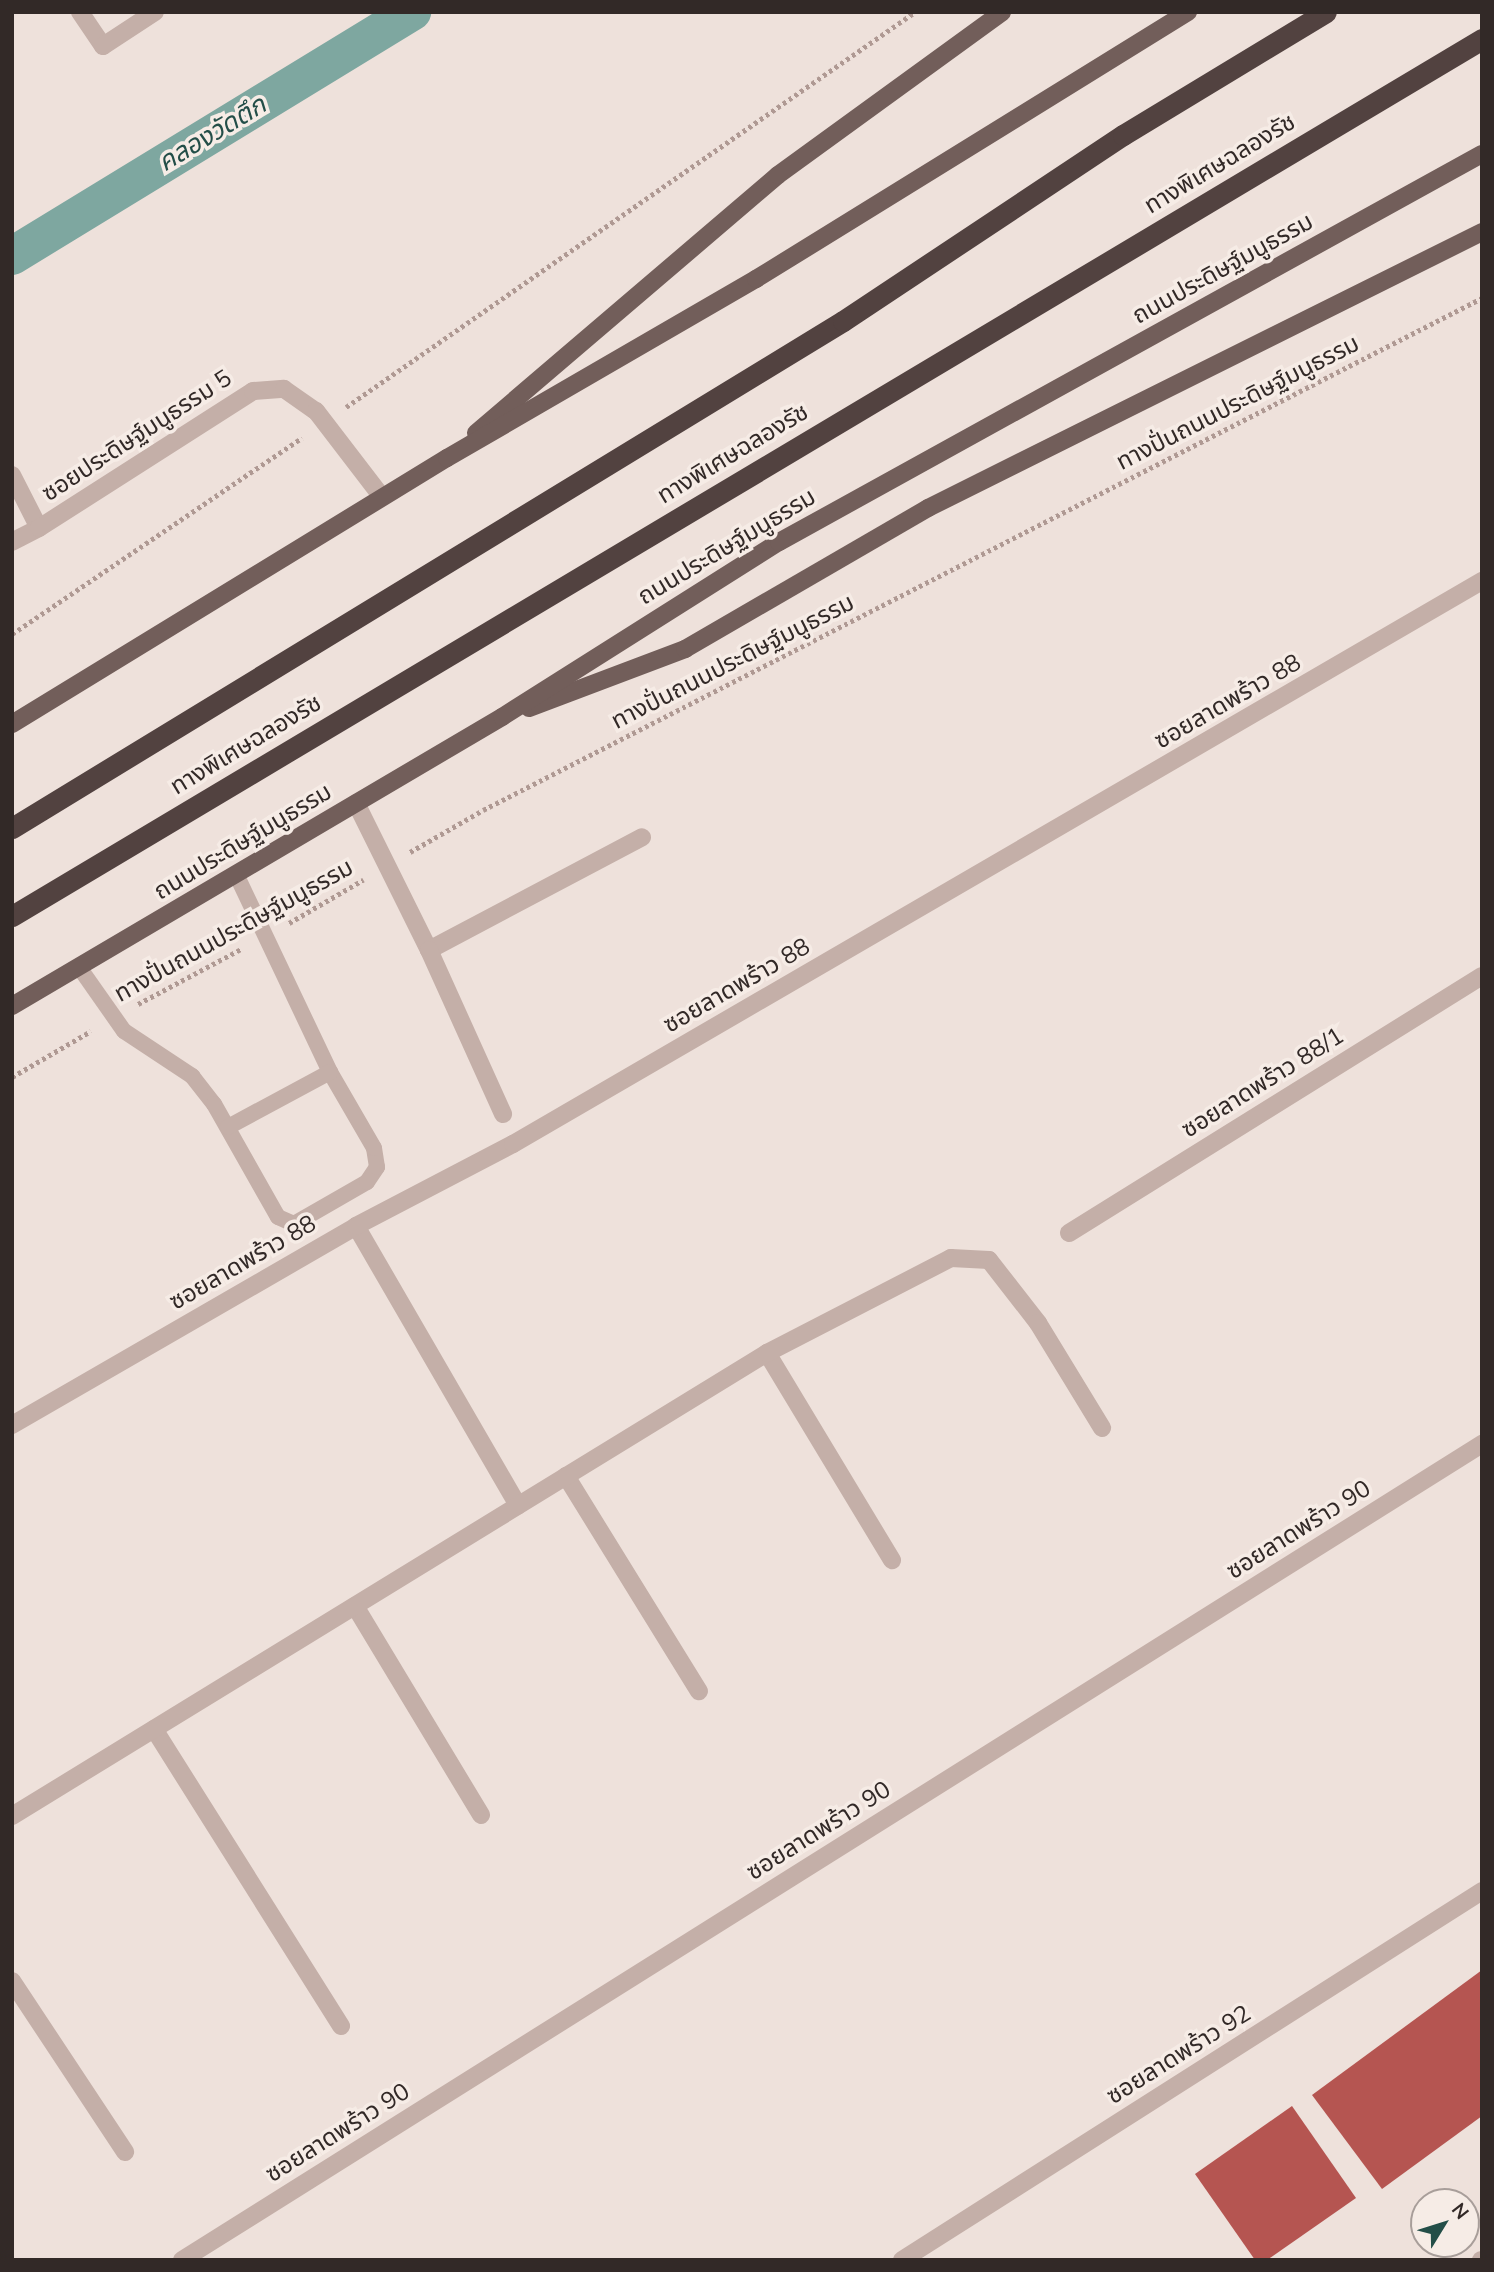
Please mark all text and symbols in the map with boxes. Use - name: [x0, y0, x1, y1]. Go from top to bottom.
- water label: คลองวัดตึก: [152, 90, 272, 178]
- street label: ทางพิเศษฉลองรัช: [1139, 108, 1301, 220]
- street label: ถนนประดิษฐ์มนูธรรม: [1128, 207, 1318, 331]
- street label: ทางปั่นถนนประดิษฐ์มนูธรรม: [1112, 329, 1364, 477]
- street label: ซอยประดิษฐ์มนูธรรม 5: [37, 364, 237, 508]
- street label: ทางพิเศษฉลองรัช: [652, 398, 814, 510]
- street label: ถนนประดิษฐ์มนูธรรม: [633, 483, 821, 611]
- street label: ทางปั่นถนนประดิษฐ์มนูธรรม: [607, 588, 859, 736]
- street label: ซอยลาดพร้าว 88: [1150, 648, 1306, 756]
- street label: ทางพิเศษฉลองรัช: [165, 689, 327, 801]
- street label: ถนนประดิษฐ์มนูธรรม: [149, 778, 337, 906]
- street label: ทางปั่นถนนประดิษฐ์มนูธรรม: [110, 853, 358, 1009]
- street label: ซอยลาดพร้าว 88: [659, 932, 815, 1040]
- street label: ซอยลาดพร้าว 88/1: [1177, 1022, 1349, 1144]
- street label: ซอยลาดพร้าว 88: [165, 1209, 321, 1317]
- street label: ซอยลาดพร้าว 90: [1222, 1474, 1376, 1586]
- street label: ซอยลาดพร้าว 90: [742, 1775, 896, 1887]
- street label: ซอยลาดพร้าว 92: [1102, 1999, 1256, 2111]
- street label: ซอยลาดพร้าว 90: [261, 2077, 415, 2189]
- north arrow: [1410, 2188, 1480, 2258]
- text: N: [1445, 2198, 1475, 2225]

